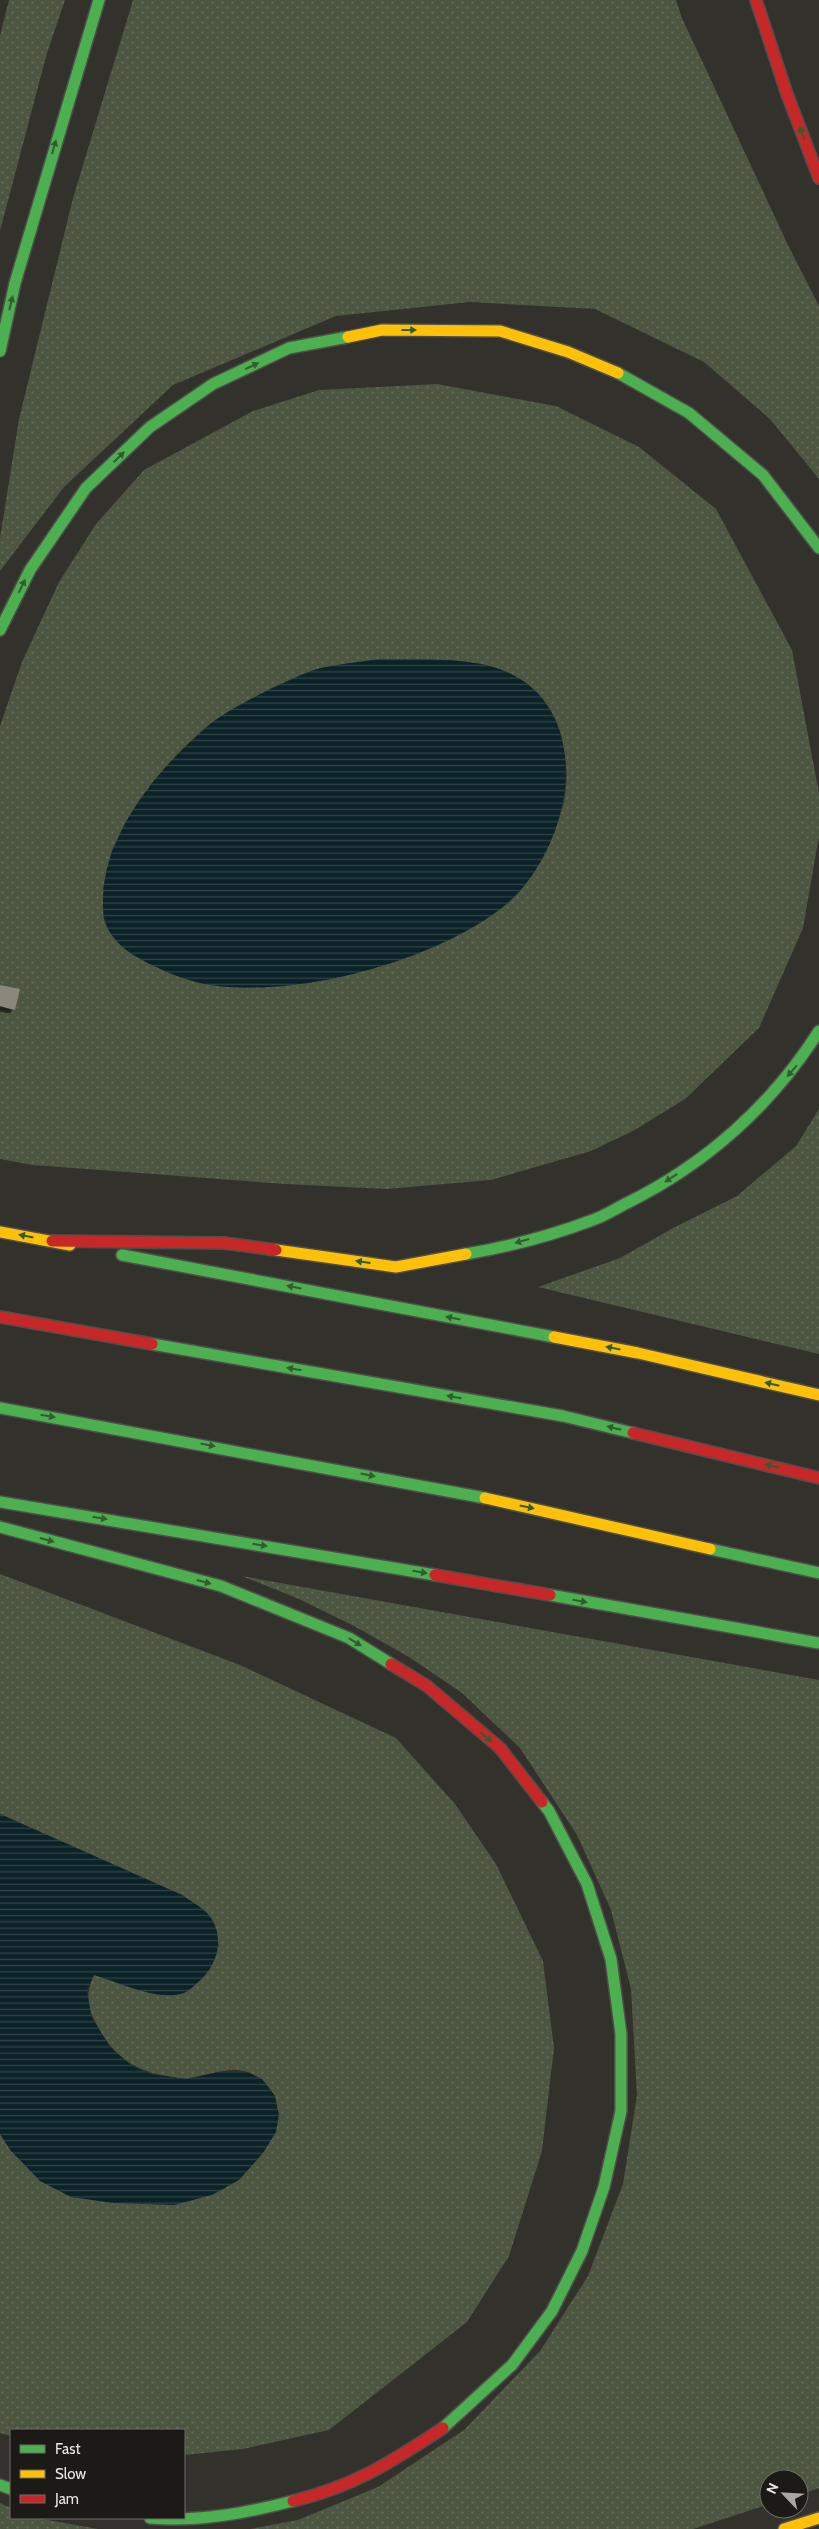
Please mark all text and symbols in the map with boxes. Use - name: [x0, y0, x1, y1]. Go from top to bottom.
- one-way arrow: [798, 125, 805, 140]
- one-way arrow: [51, 139, 59, 154]
- one-way arrow: [7, 296, 15, 311]
- one-way arrow: [401, 326, 417, 334]
- one-way arrow: [245, 361, 259, 369]
- one-way arrow: [112, 451, 124, 463]
- one-way arrow: [18, 579, 26, 593]
- one-way arrow: [786, 1064, 797, 1077]
- one-way arrow: [664, 1174, 678, 1183]
- one-way arrow: [17, 1232, 33, 1240]
- one-way arrow: [515, 1238, 530, 1246]
- one-way arrow: [354, 1258, 370, 1266]
- one-way arrow: [285, 1283, 301, 1291]
- one-way arrow: [445, 1313, 461, 1321]
- one-way arrow: [605, 1343, 621, 1351]
- one-way arrow: [286, 1364, 302, 1372]
- one-way arrow: [764, 1380, 779, 1388]
- one-way arrow: [446, 1392, 462, 1400]
- one-way arrow: [40, 1413, 56, 1421]
- one-way arrow: [606, 1424, 621, 1432]
- one-way arrow: [200, 1441, 216, 1449]
- one-way arrow: [764, 1462, 779, 1470]
- one-way arrow: [360, 1471, 375, 1479]
- one-way arrow: [519, 1503, 534, 1511]
- one-way arrow: [92, 1515, 108, 1523]
- one-way arrow: [40, 1536, 55, 1544]
- one-way arrow: [253, 1542, 269, 1550]
- one-way arrow: [413, 1569, 429, 1577]
- one-way arrow: [197, 1578, 212, 1586]
- one-way arrow: [573, 1597, 589, 1605]
- one-way arrow: [348, 1637, 361, 1646]
- one-way arrow: [479, 1731, 492, 1742]
- legend: [10, 2429, 185, 2519]
- text: Fast: [55, 2440, 80, 2458]
- text: Slow: [55, 2465, 86, 2483]
- north arrow: [759, 2469, 809, 2519]
- text: N: [762, 2480, 782, 2497]
- text: Jam: [54, 2490, 79, 2508]

